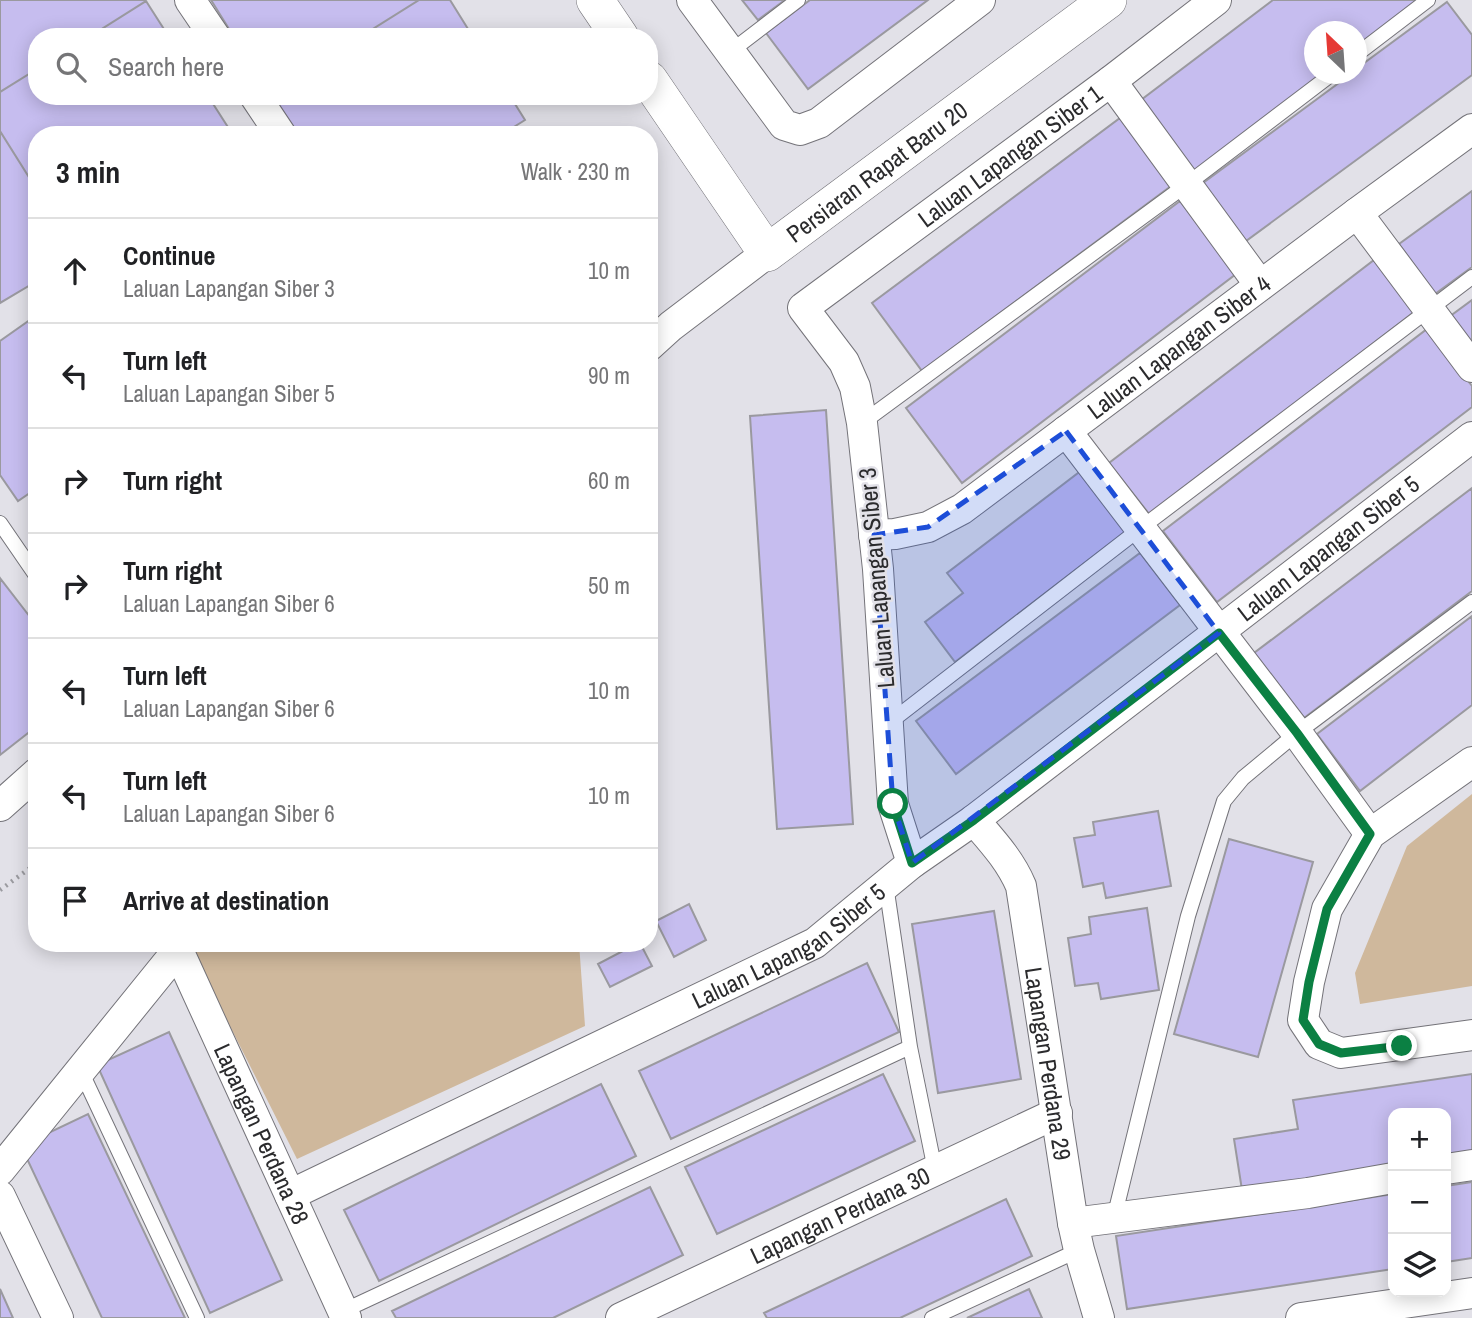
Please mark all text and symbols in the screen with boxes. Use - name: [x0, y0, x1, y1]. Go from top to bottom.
- north arrow: [1304, 21, 1367, 84]
- search box: [28, 28, 658, 105]
- icon: search: [52, 48, 90, 86]
- text: Search here: [108, 49, 224, 84]
- street label: Laluan Lapangan Siber 1: [911, 77, 1108, 234]
- street label: Persiaran Rapat Baru 20: [780, 94, 974, 249]
- text: 3 min: [56, 152, 120, 192]
- text: Walk · 230 m: [521, 156, 630, 187]
- text: Continue: [123, 238, 215, 273]
- icon: ahead: [56, 252, 94, 290]
- text: 10 m: [588, 255, 630, 286]
- street label: Laluan Lapangan Siber 4: [1081, 267, 1277, 426]
- text: Laluan Lapangan Siber 3: [123, 273, 335, 304]
- text: Turn left: [123, 343, 207, 378]
- icon: left: [56, 357, 94, 395]
- text: 90 m: [588, 360, 630, 391]
- text: Laluan Lapangan Siber 5: [123, 378, 335, 409]
- icon: right: [56, 462, 94, 500]
- text: Turn right: [123, 463, 222, 498]
- text: 60 m: [588, 465, 630, 496]
- street label: Laluan Lapangan Siber 3: [850, 467, 902, 689]
- street label: Laluan Lapangan Siber 5: [1230, 468, 1425, 628]
- text: Turn right: [123, 553, 222, 588]
- icon: right: [56, 567, 94, 605]
- text: 50 m: [588, 570, 630, 601]
- text: Laluan Lapangan Siber 6: [123, 588, 335, 619]
- text: Turn left: [123, 658, 207, 693]
- icon: left: [56, 672, 94, 710]
- text: 10 m: [588, 675, 630, 706]
- text: Laluan Lapangan Siber 6: [123, 693, 335, 724]
- text: Turn left: [123, 763, 207, 798]
- icon: left: [56, 777, 94, 815]
- text: 10 m: [588, 780, 630, 811]
- route start: [877, 788, 908, 819]
- text: Laluan Lapangan Siber 6: [123, 798, 335, 829]
- street label: Laluan Lapangan Siber 5: [686, 876, 892, 1016]
- icon: arrive: [56, 882, 94, 920]
- text: Arrive at destination: [123, 883, 329, 918]
- street label: Lapangan Perdana 29: [1018, 965, 1079, 1162]
- route end: [1386, 1030, 1417, 1061]
- street label: Lapangan Perdana 28: [207, 1038, 317, 1229]
- map controls: [1388, 1108, 1451, 1297]
- button: +: [1388, 1108, 1451, 1171]
- street label: Lapangan Perdana 30: [745, 1159, 935, 1271]
- button: −: [1388, 1171, 1451, 1234]
- button: layers: [1388, 1234, 1451, 1297]

